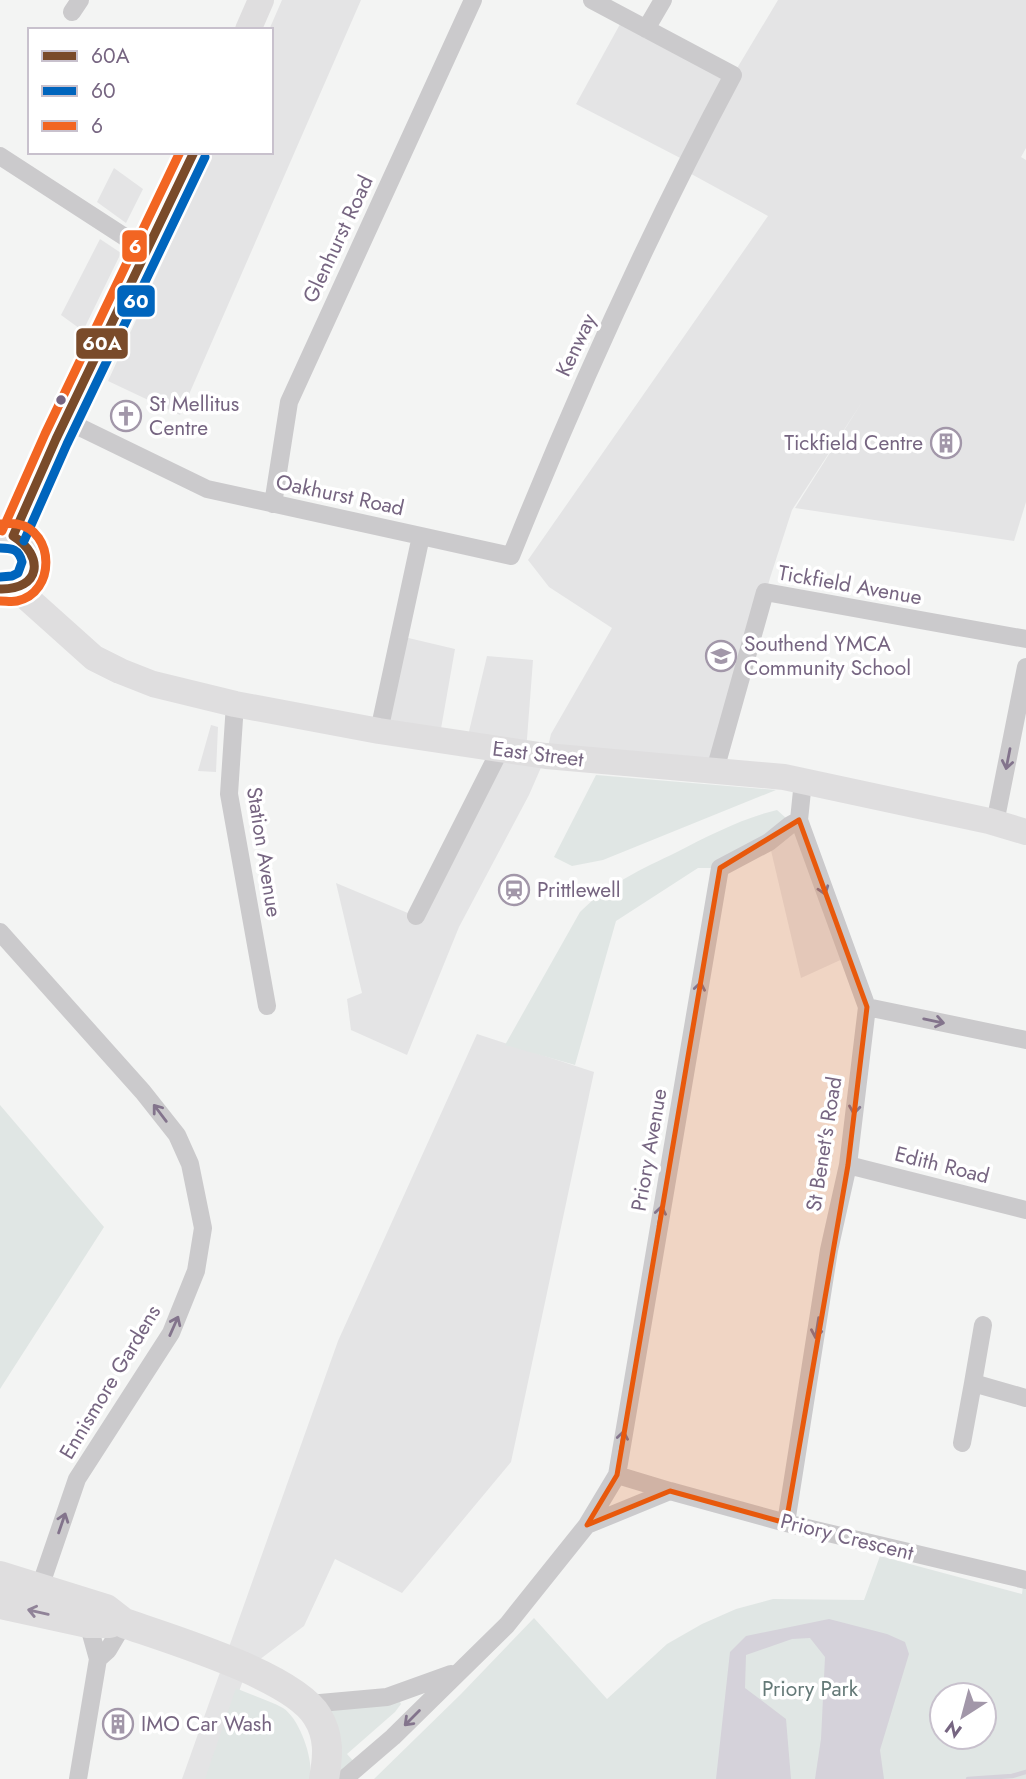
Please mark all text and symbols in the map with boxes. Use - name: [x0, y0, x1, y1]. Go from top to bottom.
- legend: [28, 28, 273, 154]
- text: 60A: [91, 41, 130, 71]
- text: 60: [91, 76, 116, 106]
- text: 6: [91, 111, 103, 141]
- street label: Glenhurst Road: [295, 170, 381, 308]
- line badge: 6: [121, 229, 148, 263]
- text: 6: [129, 233, 141, 260]
- line badge: 60: [116, 284, 156, 318]
- text: 60: [123, 288, 149, 315]
- street label: Kenway: [548, 308, 604, 381]
- line badge: 60A: [75, 327, 129, 360]
- text: 60A: [82, 330, 122, 357]
- place label: St Mellitus Centre: [149, 389, 239, 443]
- unlabelled marker: [54, 393, 68, 407]
- church icon: St Mellitus Centre: [109, 399, 143, 433]
- building icon: Tickfield Centre: [929, 426, 963, 460]
- place label: Tickfield Centre: [784, 428, 923, 458]
- street label: Oakhurst Road: [273, 467, 407, 523]
- street label: Tickfield Avenue: [776, 558, 924, 612]
- place label: Southend YMCA Community School: [744, 629, 911, 683]
- school or university icon: Southend YMCA Community School: [704, 639, 738, 673]
- street label: East Street: [491, 734, 585, 774]
- one-way arrow: [1001, 747, 1015, 769]
- street label: Station Avenue: [239, 785, 289, 919]
- station icon: Prittlewell: [497, 873, 531, 907]
- one-way arrow: [817, 873, 829, 895]
- place label: Prittlewell: [537, 875, 621, 905]
- one-way arrow: [692, 981, 706, 1004]
- one-way arrow: [922, 1015, 945, 1028]
- street label: St Benet's Road: [799, 1074, 849, 1214]
- street label: Priory Avenue: [623, 1086, 675, 1214]
- one-way arrow: [848, 1092, 861, 1115]
- one-way arrow: [152, 1104, 167, 1123]
- street label: Edith Road: [891, 1139, 993, 1191]
- one-way arrow: [654, 1205, 667, 1228]
- street label: Ennismore Gardens: [52, 1299, 168, 1465]
- one-way arrow: [168, 1316, 181, 1337]
- one-way arrow: [810, 1316, 823, 1339]
- one-way arrow: [616, 1430, 629, 1453]
- street label: Priory Crescent: [777, 1506, 917, 1568]
- one-way arrow: [57, 1512, 69, 1534]
- one-way arrow: [27, 1604, 50, 1618]
- park label: Priory Park: [762, 1674, 859, 1704]
- north arrow: [928, 1681, 998, 1751]
- building icon: IMO Car Wash: [101, 1707, 135, 1741]
- place label: IMO Car Wash: [141, 1709, 272, 1739]
- one-way arrow: [404, 1709, 421, 1726]
- text: N: [939, 1714, 967, 1745]

